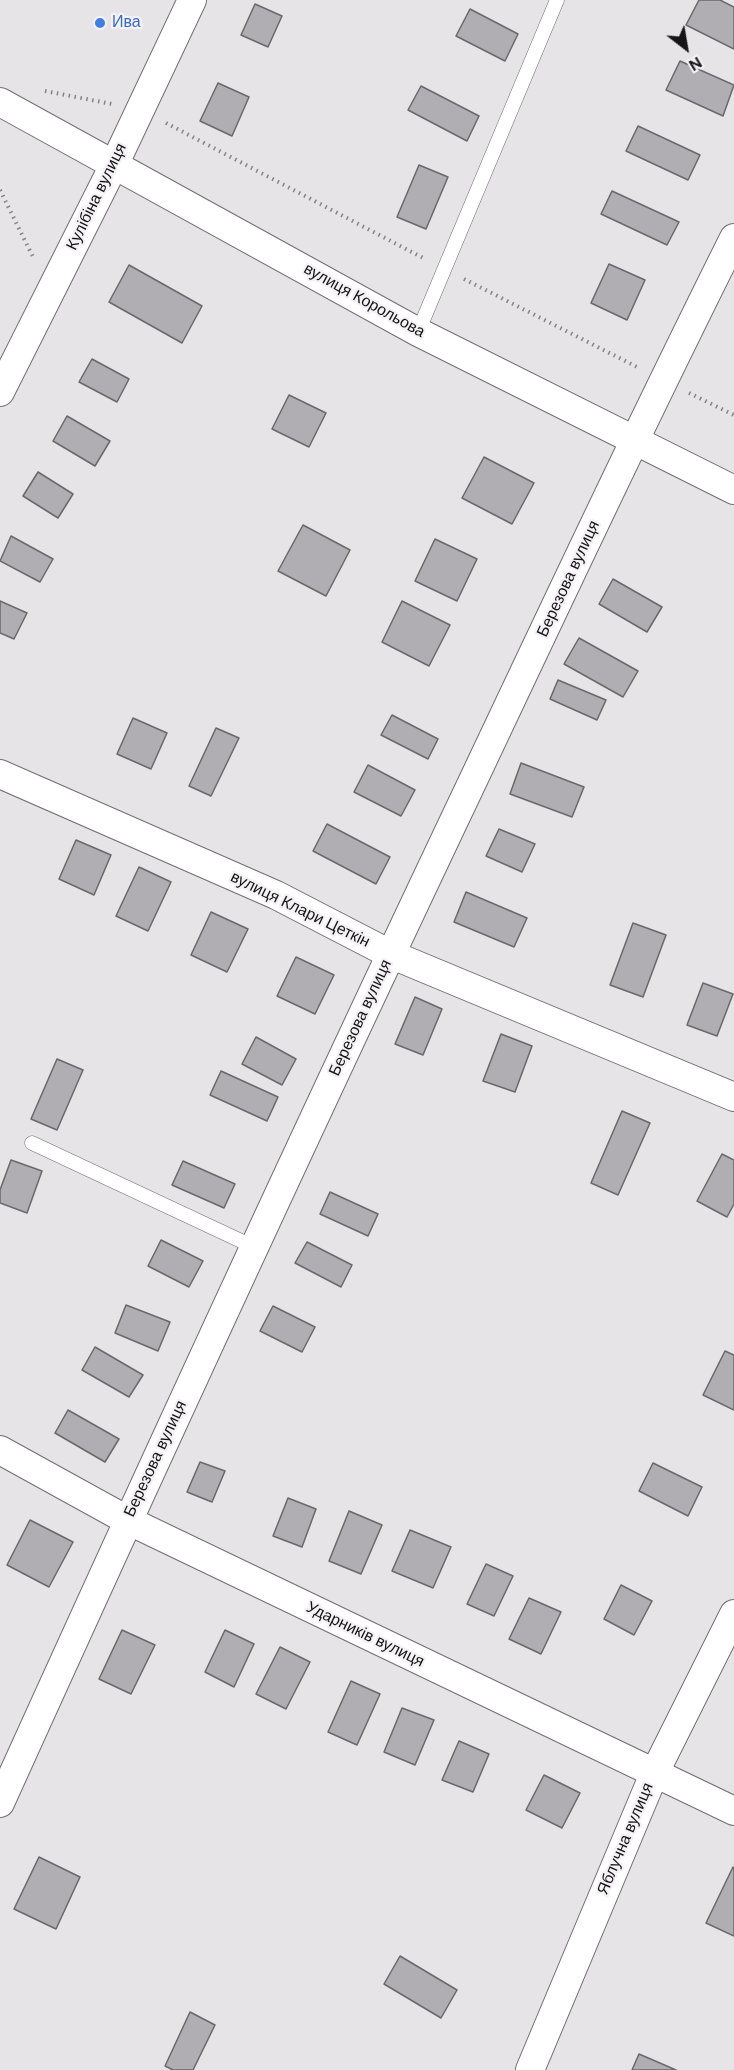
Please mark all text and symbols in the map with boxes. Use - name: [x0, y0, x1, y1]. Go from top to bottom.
- place label: Ива: [112, 13, 141, 33]
- marker: Ива: [93, 16, 107, 30]
- north arrow: [656, 18, 716, 78]
- text: N: [685, 52, 706, 76]
- street label: Кулібіна вулиця: [63, 140, 131, 254]
- street label: вулиця Корольова: [300, 260, 428, 342]
- street label: Березова вулиця: [534, 518, 604, 640]
- street label: вулиця Клари Цеткін: [227, 868, 373, 952]
- street label: Березова вулиця: [326, 957, 396, 1079]
- street label: Березова вулиця: [121, 1398, 191, 1520]
- street label: Ударників вулиця: [303, 1598, 427, 1672]
- street label: Яблучна вулиця: [594, 1780, 658, 1898]

